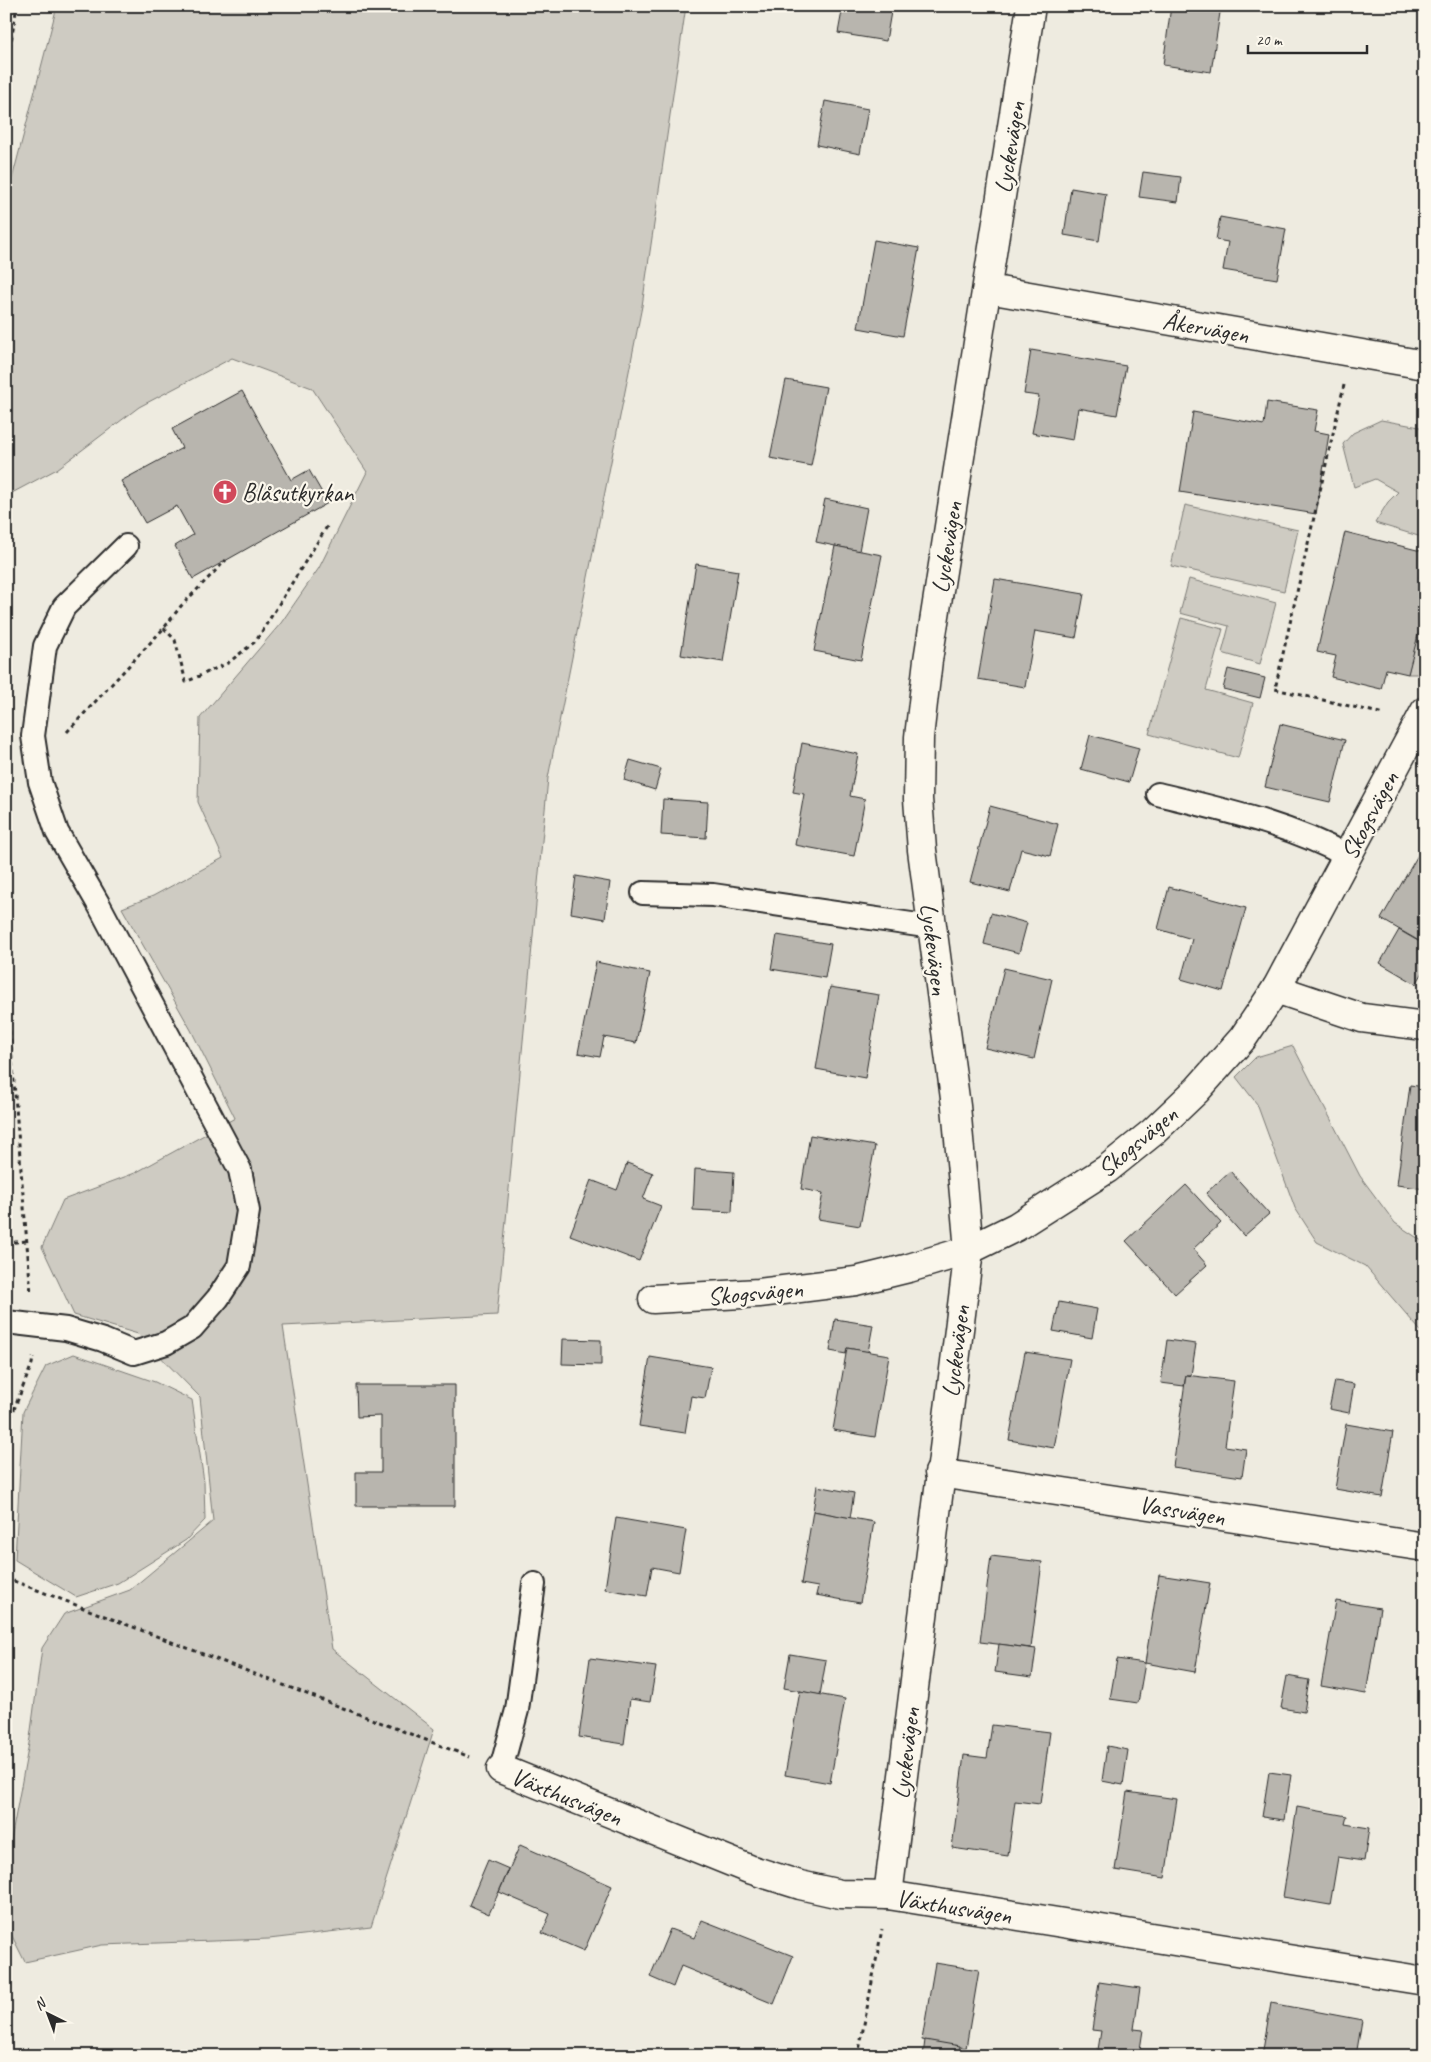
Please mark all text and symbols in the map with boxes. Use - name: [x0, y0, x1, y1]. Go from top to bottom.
- scale bar: [1248, 22, 1367, 54]
- text: 20 m: [1256, 31, 1283, 50]
- street label: Lyckevägen: [987, 98, 1033, 195]
- street label: Åkervägen: [1160, 305, 1252, 351]
- place label: Blåsutkyrkan: [242, 477, 354, 509]
- church icon: Blåsutkyrkan: [212, 479, 238, 505]
- street label: Lyckevägen: [924, 498, 970, 595]
- street label: Skogsvägen: [1333, 765, 1407, 865]
- street label: Lyckevägen: [913, 901, 956, 998]
- street label: Skogsvägen: [1091, 1098, 1185, 1185]
- street label: Skogsvägen: [706, 1273, 805, 1313]
- street label: Lyckevägen: [934, 1303, 978, 1399]
- street label: Vassvägen: [1137, 1488, 1228, 1534]
- street label: Lyckevägen: [884, 1705, 928, 1801]
- street label: Växthusvägen: [507, 1760, 627, 1834]
- street label: Växthusvägen: [894, 1882, 1015, 1932]
- north arrow: [22, 1990, 72, 2040]
- text: N: [31, 1994, 50, 2014]

